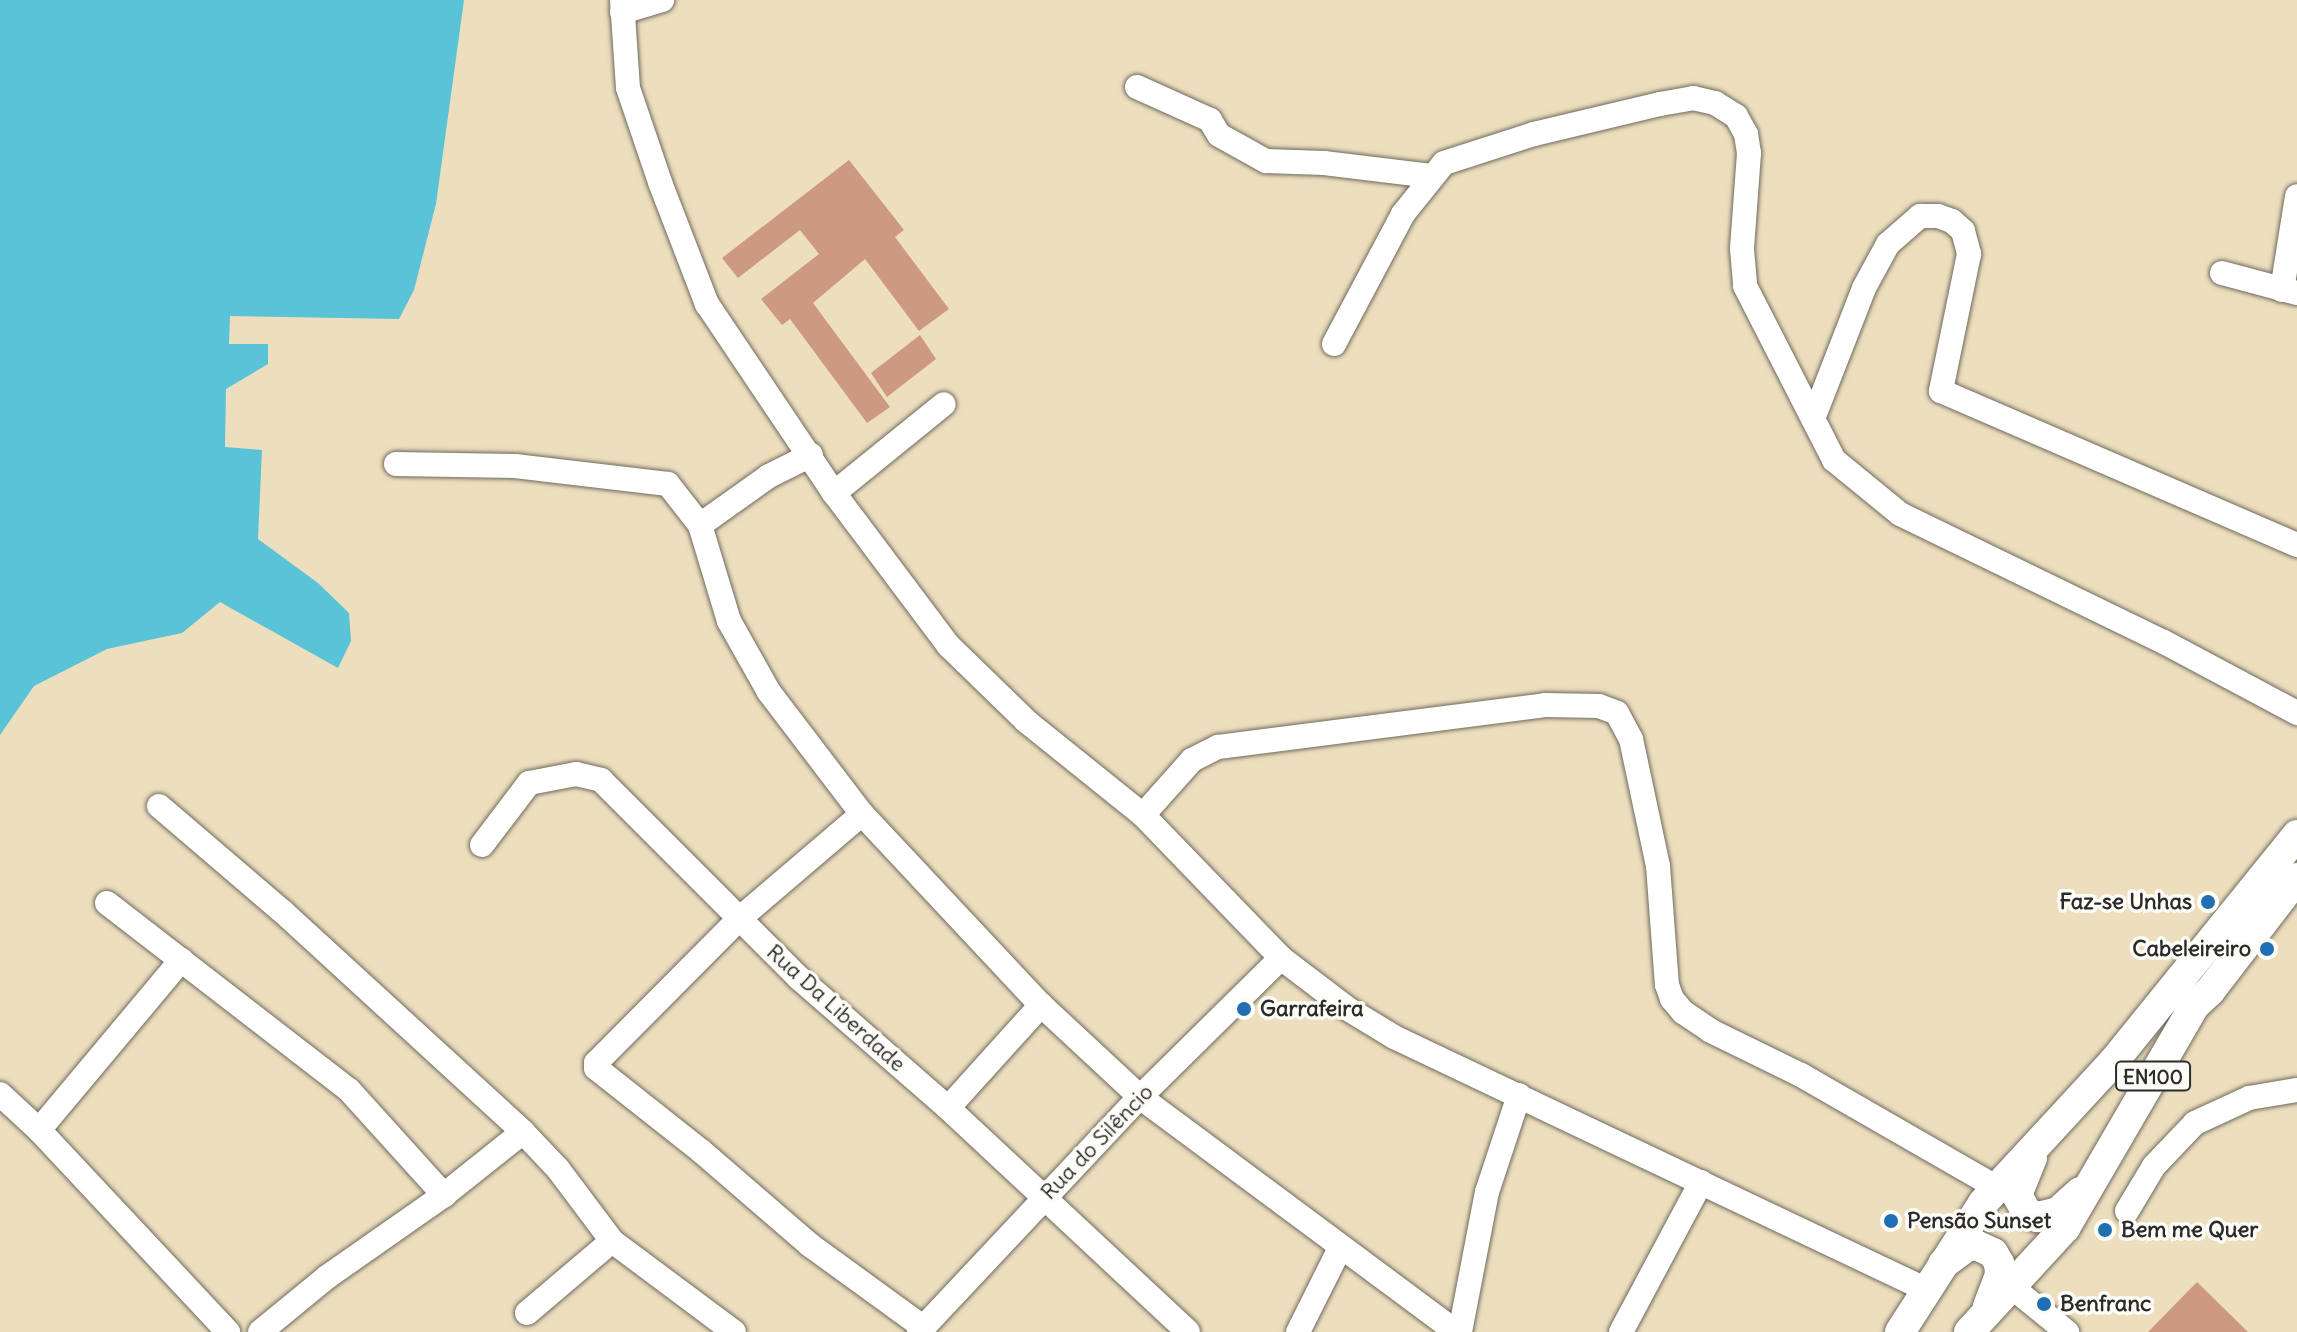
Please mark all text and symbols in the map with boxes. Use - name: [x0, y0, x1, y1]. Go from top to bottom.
- place label: Faz-se Unhas: [2059, 889, 2192, 915]
- marker: Faz-se Unhas: [2199, 893, 2217, 911]
- place label: Cabeleireiro: [2132, 936, 2251, 962]
- street label: Rua Da Liberdade: [761, 939, 911, 1077]
- marker: Cabeleireiro: [2258, 940, 2276, 958]
- place label: Garrafeira: [1260, 996, 1363, 1022]
- marker: Garrafeira: [1235, 1000, 1253, 1018]
- road number: EN100: [2115, 1060, 2191, 1092]
- street label: Rua do Silêncio: [1035, 1079, 1159, 1205]
- place label: Pensão Sunset: [1907, 1208, 2051, 1234]
- marker: Pensão Sunset: [1882, 1212, 1900, 1230]
- place label: Bem me Quer: [2121, 1217, 2258, 1243]
- marker: Bem me Quer: [2096, 1221, 2114, 1239]
- place label: Benfranc: [2060, 1291, 2151, 1317]
- marker: Benfranc: [2035, 1295, 2053, 1313]

